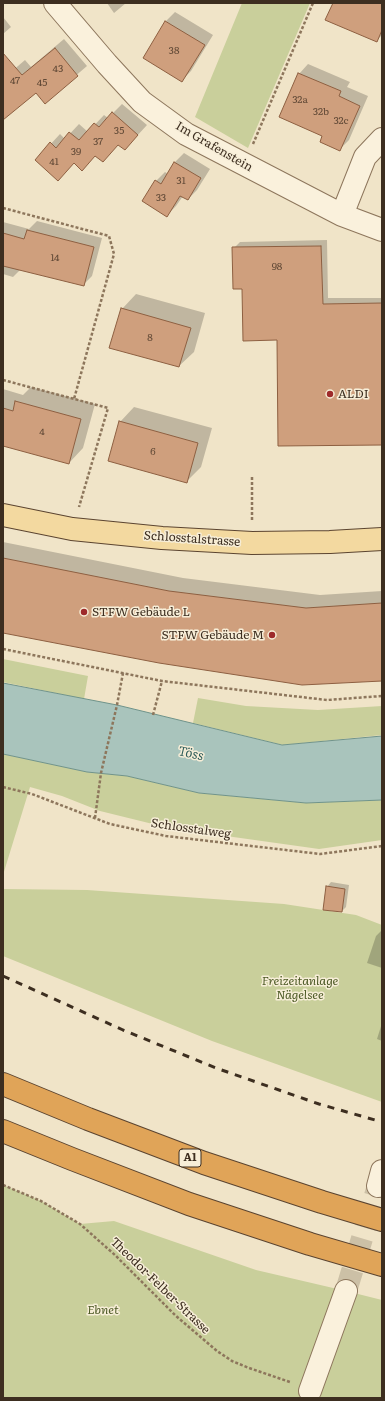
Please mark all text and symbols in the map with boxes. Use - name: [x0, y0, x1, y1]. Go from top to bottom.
- house number: 38: [169, 45, 179, 57]
- house number: 43: [53, 63, 63, 75]
- house number: 47: [10, 75, 20, 87]
- house number: 45: [37, 77, 47, 89]
- house number: 32a: [292, 94, 308, 106]
- house number: 32b: [313, 106, 329, 118]
- house number: 32c: [333, 115, 349, 127]
- street label: Im Grafenstein: [173, 119, 255, 175]
- house number: 35: [114, 125, 124, 137]
- house number: 37: [93, 136, 103, 148]
- house number: 39: [71, 146, 81, 158]
- house number: 41: [49, 156, 59, 168]
- house number: 31: [176, 175, 186, 187]
- house number: 33: [156, 192, 166, 204]
- house number: 14: [50, 252, 60, 264]
- house number: 98: [272, 261, 282, 273]
- house number: 8: [147, 332, 153, 344]
- place label: ALDI: [338, 387, 369, 401]
- marker: ALDI: [325, 389, 335, 399]
- house number: 4: [39, 426, 45, 438]
- house number: 6: [150, 446, 156, 458]
- street label: Schlosstalstrasse: [143, 528, 241, 550]
- place label: STFW Gebäude L: [92, 605, 190, 619]
- marker: STFW Gebäude L: [79, 607, 89, 617]
- place label: STFW Gebäude M: [161, 628, 264, 642]
- marker: STFW Gebäude M: [267, 630, 277, 640]
- water label: Töss: [177, 744, 205, 764]
- street label: Schlosstalweg: [150, 816, 232, 842]
- park label: Freizeitanlage Nägelsee: [262, 974, 338, 1002]
- road number: A1: [179, 1149, 201, 1167]
- street label: Theodor-Felber-Strasse: [107, 1235, 213, 1337]
- park label: Ebnet: [87, 1303, 119, 1317]

